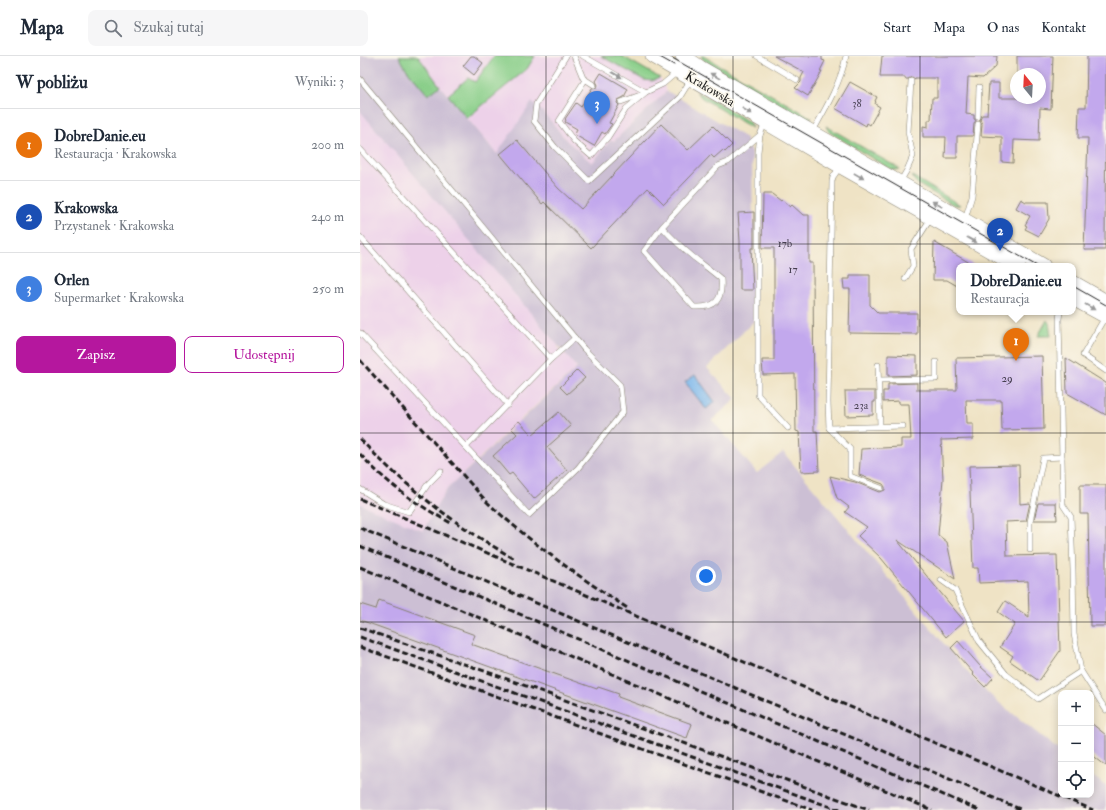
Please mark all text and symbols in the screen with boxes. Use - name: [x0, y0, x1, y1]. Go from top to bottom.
- search box: [88, 10, 368, 46]
- text: Mapa: [20, 16, 64, 40]
- icon: search: [102, 17, 124, 39]
- text: Szukaj tutaj: [134, 18, 204, 37]
- text: Start: [883, 19, 911, 36]
- text: Mapa: [933, 19, 965, 36]
- text: O nas: [987, 19, 1019, 36]
- text: Kontakt: [1041, 19, 1086, 36]
- street label: Krakowska: [682, 68, 738, 110]
- north arrow: [1010, 68, 1046, 104]
- text: W pobliżu: [16, 72, 88, 93]
- one-way arrow: [611, 72, 623, 79]
- one-way arrow: [709, 73, 721, 80]
- text: Wyniki: 3: [295, 74, 344, 90]
- pin: 3: [584, 91, 610, 124]
- house number: 38: [852, 97, 862, 110]
- one-way arrow: [741, 107, 753, 114]
- text: DobreDanie.eu: [54, 127, 146, 146]
- text: 1: [27, 137, 31, 153]
- text: 200 m: [311, 137, 344, 153]
- text: Restauracja · Krakowska: [54, 146, 177, 162]
- one-way arrow: [853, 173, 865, 180]
- text: Krakowska: [54, 199, 118, 218]
- one-way arrow: [931, 200, 943, 207]
- text: 2: [26, 209, 32, 225]
- text: 240 m: [311, 209, 344, 225]
- text: Przystanek · Krakowska: [54, 218, 174, 234]
- pin: 2: [987, 218, 1013, 251]
- house number: 17b: [778, 237, 793, 250]
- one-way arrow: [966, 237, 978, 244]
- house number: 17: [789, 263, 797, 276]
- popup: [956, 263, 1076, 315]
- text: Orlen: [54, 271, 90, 290]
- text: DobreDanie.eu: [970, 272, 1062, 291]
- text: 3: [27, 281, 32, 297]
- text: 250 m: [312, 281, 344, 297]
- text: Supermarket · Krakowska: [54, 290, 184, 306]
- text: Restauracja: [970, 291, 1029, 307]
- one-way arrow: [1084, 303, 1095, 310]
- pin: 1: [1003, 328, 1029, 361]
- button: Zapisz: [16, 336, 176, 373]
- button: Udostępnij: [184, 336, 344, 373]
- house number: 29: [1001, 372, 1013, 385]
- house number: 23a: [854, 399, 869, 412]
- your location: [696, 566, 716, 586]
- map controls: [1058, 690, 1094, 798]
- button: +: [1058, 690, 1094, 726]
- button: −: [1058, 726, 1094, 762]
- button: locate: [1058, 762, 1094, 798]

